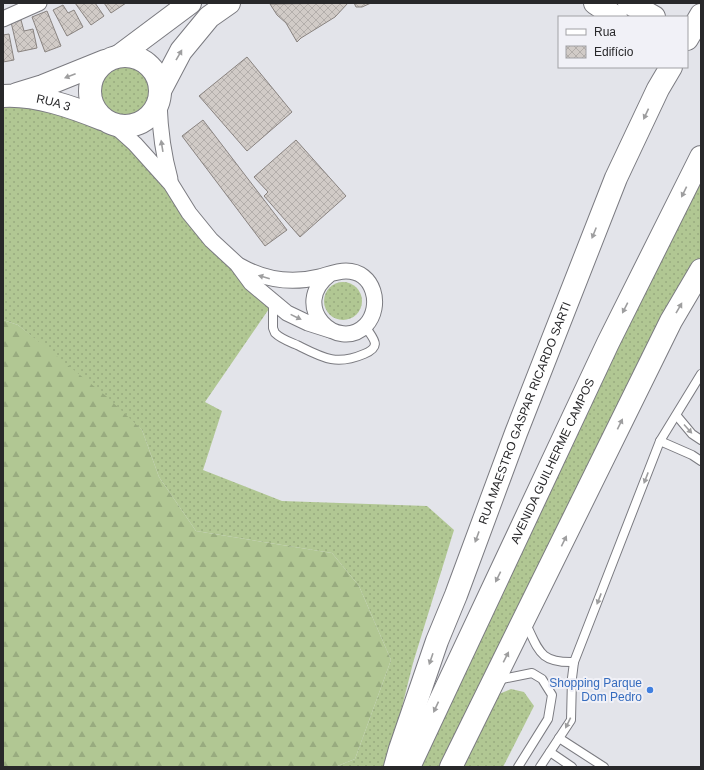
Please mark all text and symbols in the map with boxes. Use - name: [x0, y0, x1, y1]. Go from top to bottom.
- legend: [558, 16, 688, 68]
- text: Rua: [594, 25, 616, 39]
- text: Edifício: [594, 45, 634, 59]
- one-way arrow: [176, 49, 183, 61]
- one-way arrow: [64, 73, 76, 79]
- street label: RUA 3: [35, 91, 73, 114]
- one-way arrow: [643, 108, 649, 120]
- one-way arrow: [159, 140, 165, 152]
- one-way arrow: [681, 186, 687, 198]
- one-way arrow: [591, 227, 597, 239]
- one-way arrow: [258, 273, 270, 279]
- street label: RUA MAESTRO GASPAR RICARDO SARTI: [476, 300, 574, 526]
- one-way arrow: [622, 302, 629, 314]
- one-way arrow: [675, 302, 682, 314]
- one-way arrow: [291, 314, 302, 321]
- street label: AVENIDA GUILHERME CAMPOS: [508, 376, 597, 546]
- one-way arrow: [617, 418, 623, 429]
- one-way arrow: [683, 424, 693, 434]
- one-way arrow: [643, 472, 649, 484]
- one-way arrow: [474, 532, 480, 544]
- one-way arrow: [561, 535, 567, 546]
- one-way arrow: [494, 572, 501, 583]
- one-way arrow: [596, 593, 602, 605]
- one-way arrow: [503, 651, 509, 663]
- one-way arrow: [427, 653, 433, 665]
- place label: Shopping Parque Dom Pedro: [549, 676, 642, 704]
- marker: Shopping Parque Dom Pedro: [645, 685, 655, 695]
- one-way arrow: [433, 702, 439, 713]
- one-way arrow: [565, 717, 571, 729]

